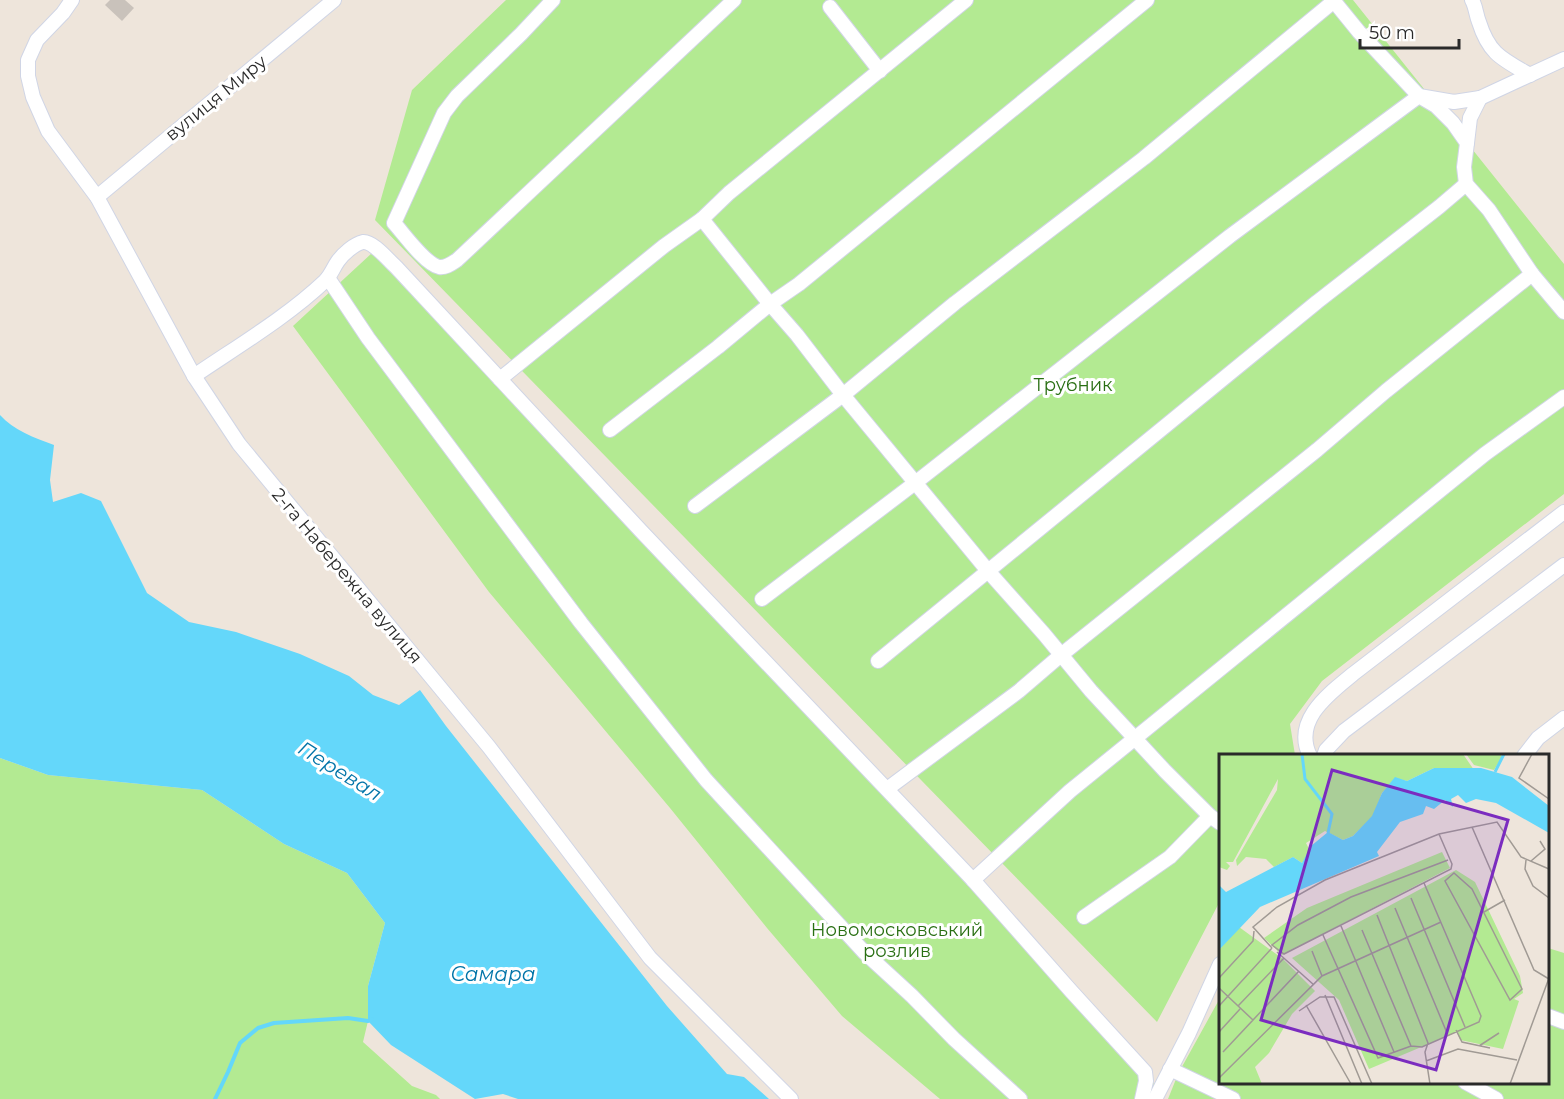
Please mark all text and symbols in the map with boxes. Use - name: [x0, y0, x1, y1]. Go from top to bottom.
- scale bar: [1360, 12, 1459, 50]
- text: 50 m: [1369, 22, 1415, 44]
- street label: вулиця Миру: [161, 50, 271, 146]
- park label: Трубник: [1033, 374, 1113, 396]
- street label: 2-га Набережна вулиця: [267, 484, 427, 668]
- water label: Перевал: [294, 736, 386, 806]
- inset map: [1219, 754, 1549, 1084]
- park label: Новомосковський розлив: [811, 919, 983, 962]
- water label: Самара: [450, 962, 536, 986]

